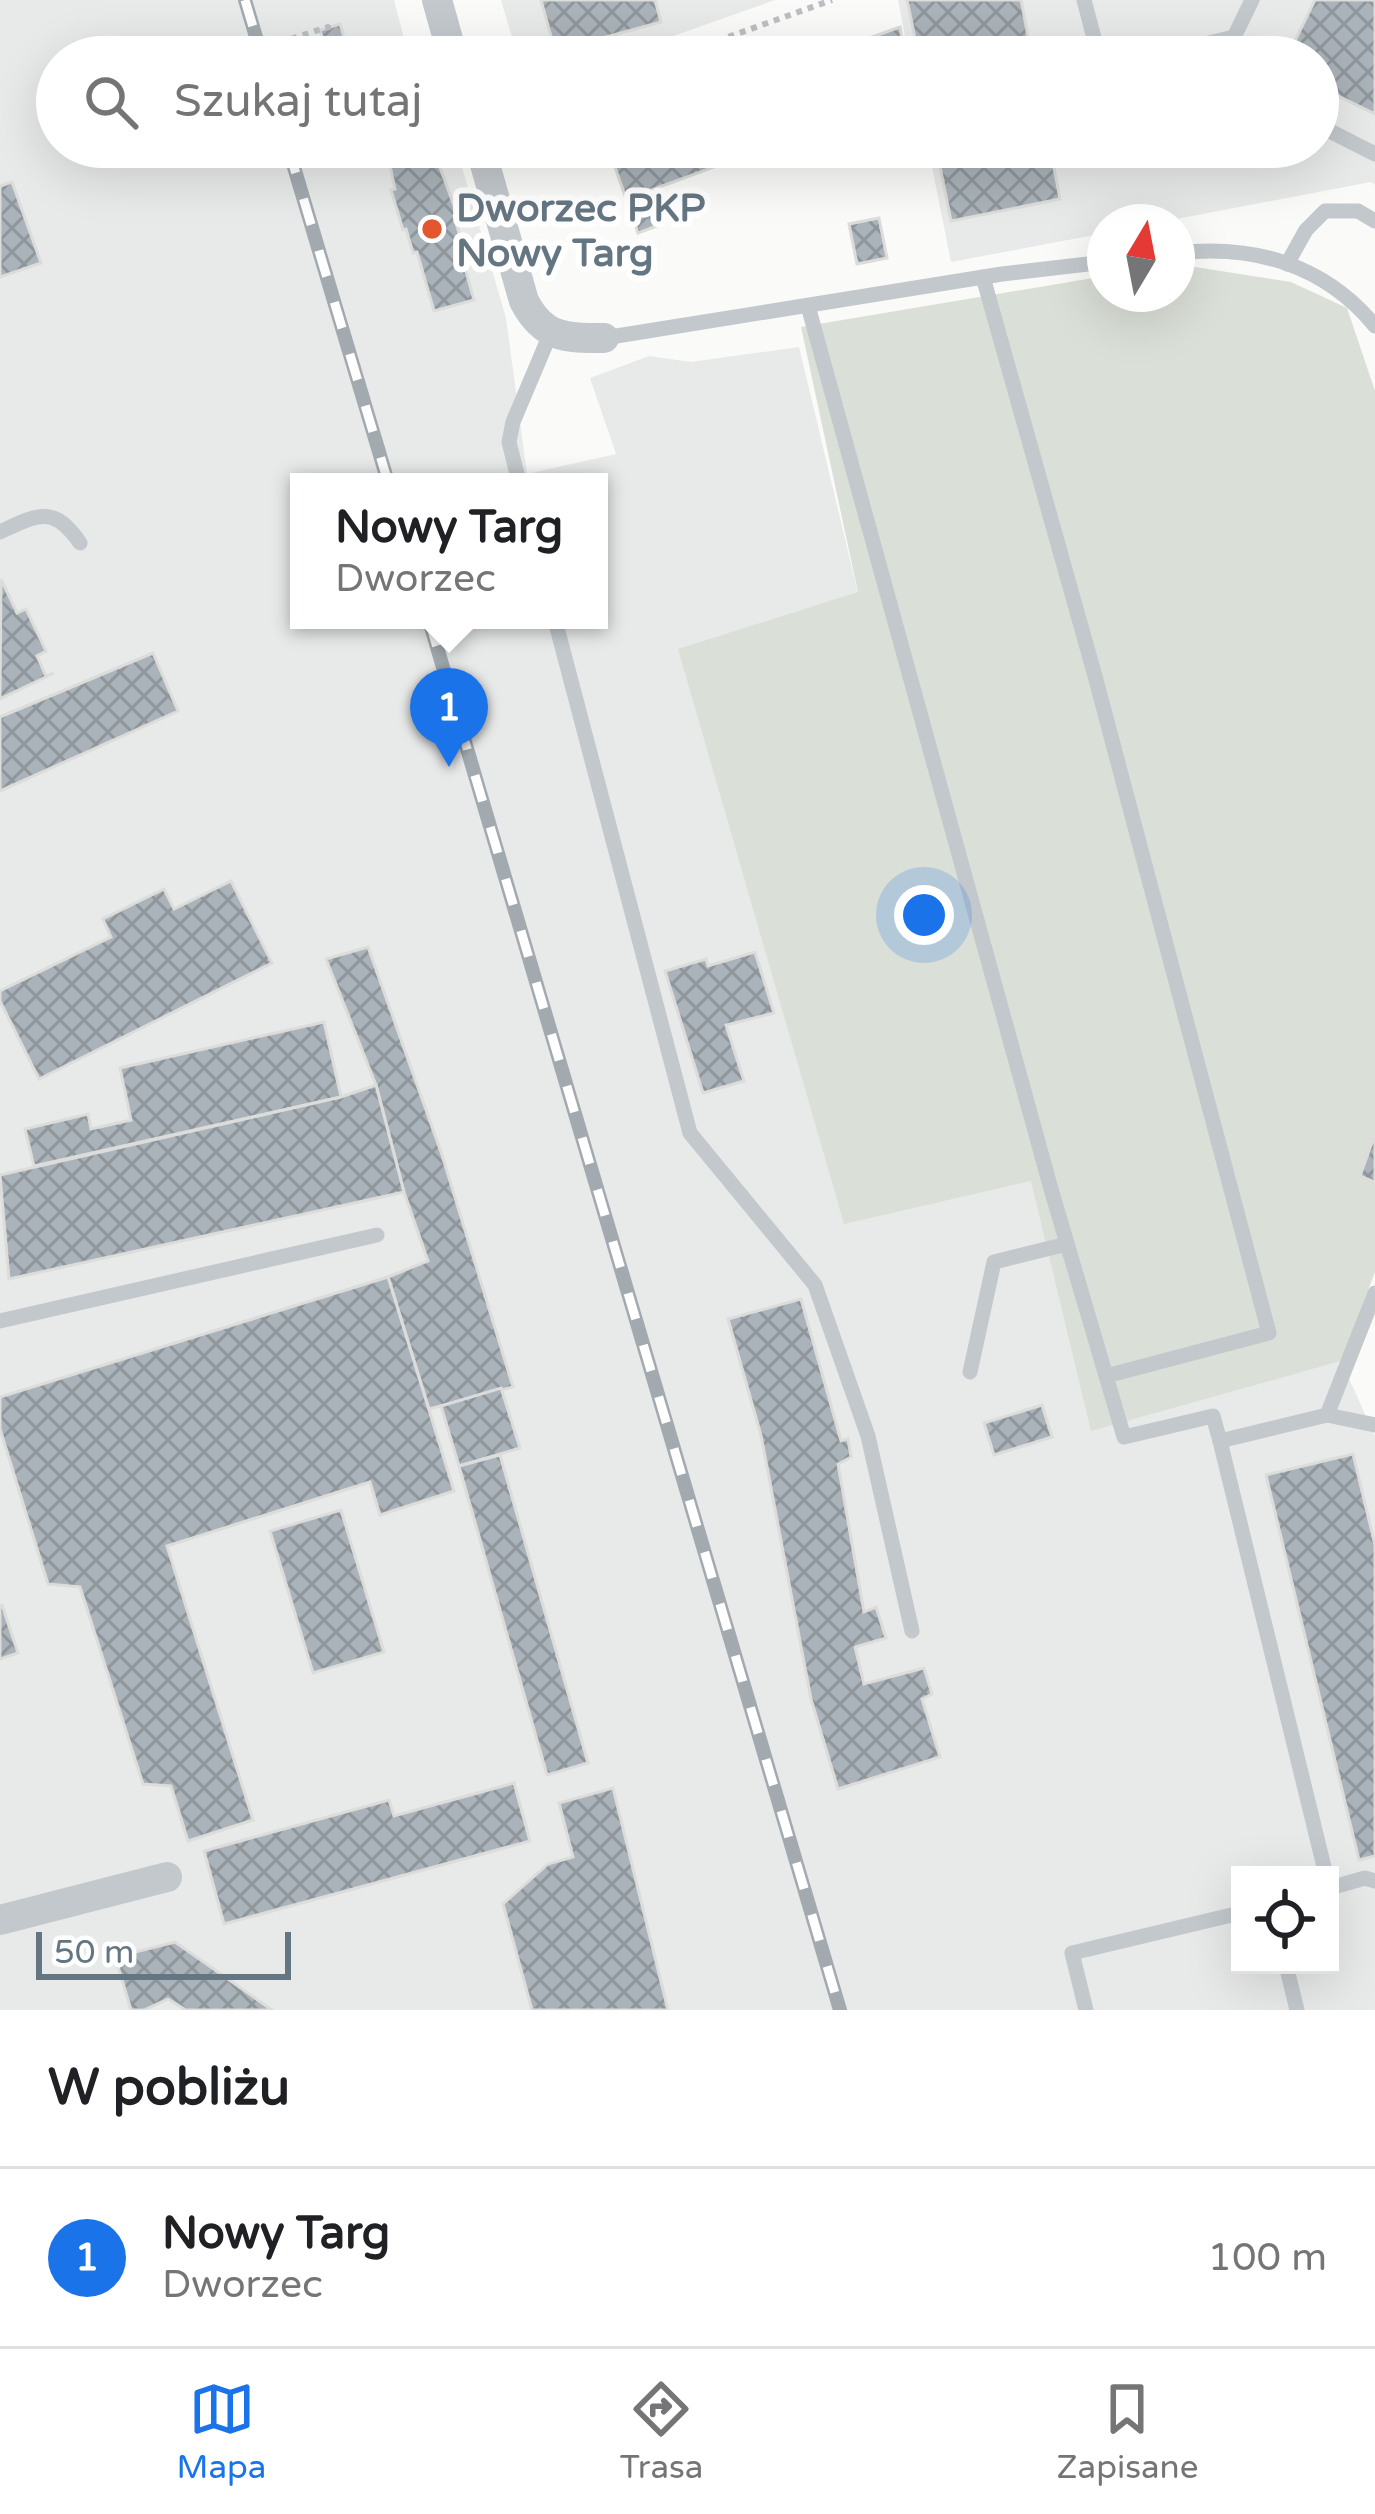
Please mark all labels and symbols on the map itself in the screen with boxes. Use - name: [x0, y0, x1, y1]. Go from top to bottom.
- place label: Dworzec PKP Nowy Targ: [456, 185, 706, 277]
- north arrow: [1087, 204, 1195, 312]
- marker: Dworzec PKP Nowy Targ: [419, 216, 445, 242]
- pin: 1: [410, 668, 488, 767]
- your location: [894, 885, 954, 945]
- scale bar: [36, 1926, 291, 1979]

